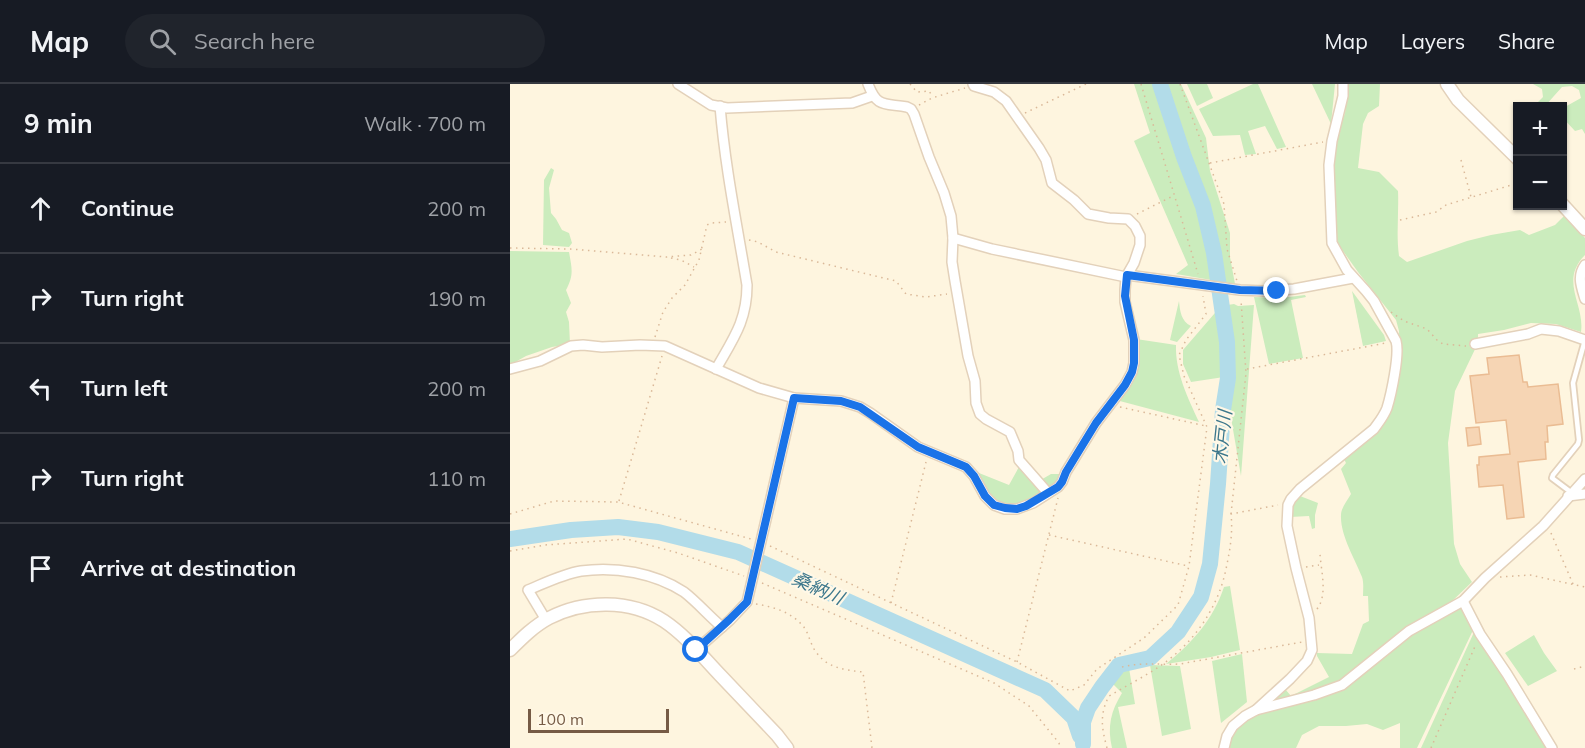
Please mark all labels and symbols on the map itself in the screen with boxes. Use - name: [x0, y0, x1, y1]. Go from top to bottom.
- route end: [1263, 277, 1289, 303]
- water label: 木戸川: [1208, 407, 1236, 465]
- water label: 桑納川: [789, 567, 849, 610]
- route start: [682, 636, 708, 662]
- scale bar: [528, 706, 669, 734]

